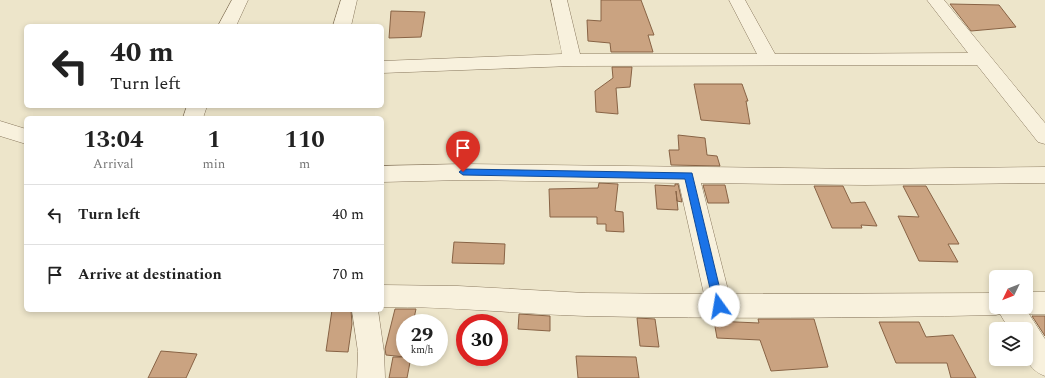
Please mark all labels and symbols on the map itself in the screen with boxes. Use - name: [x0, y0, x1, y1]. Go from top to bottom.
- pin: [446, 131, 480, 172]
- north arrow: [989, 270, 1033, 314]
- position arrow: [698, 285, 740, 327]
- speed limit sign: 30: [456, 314, 508, 366]

